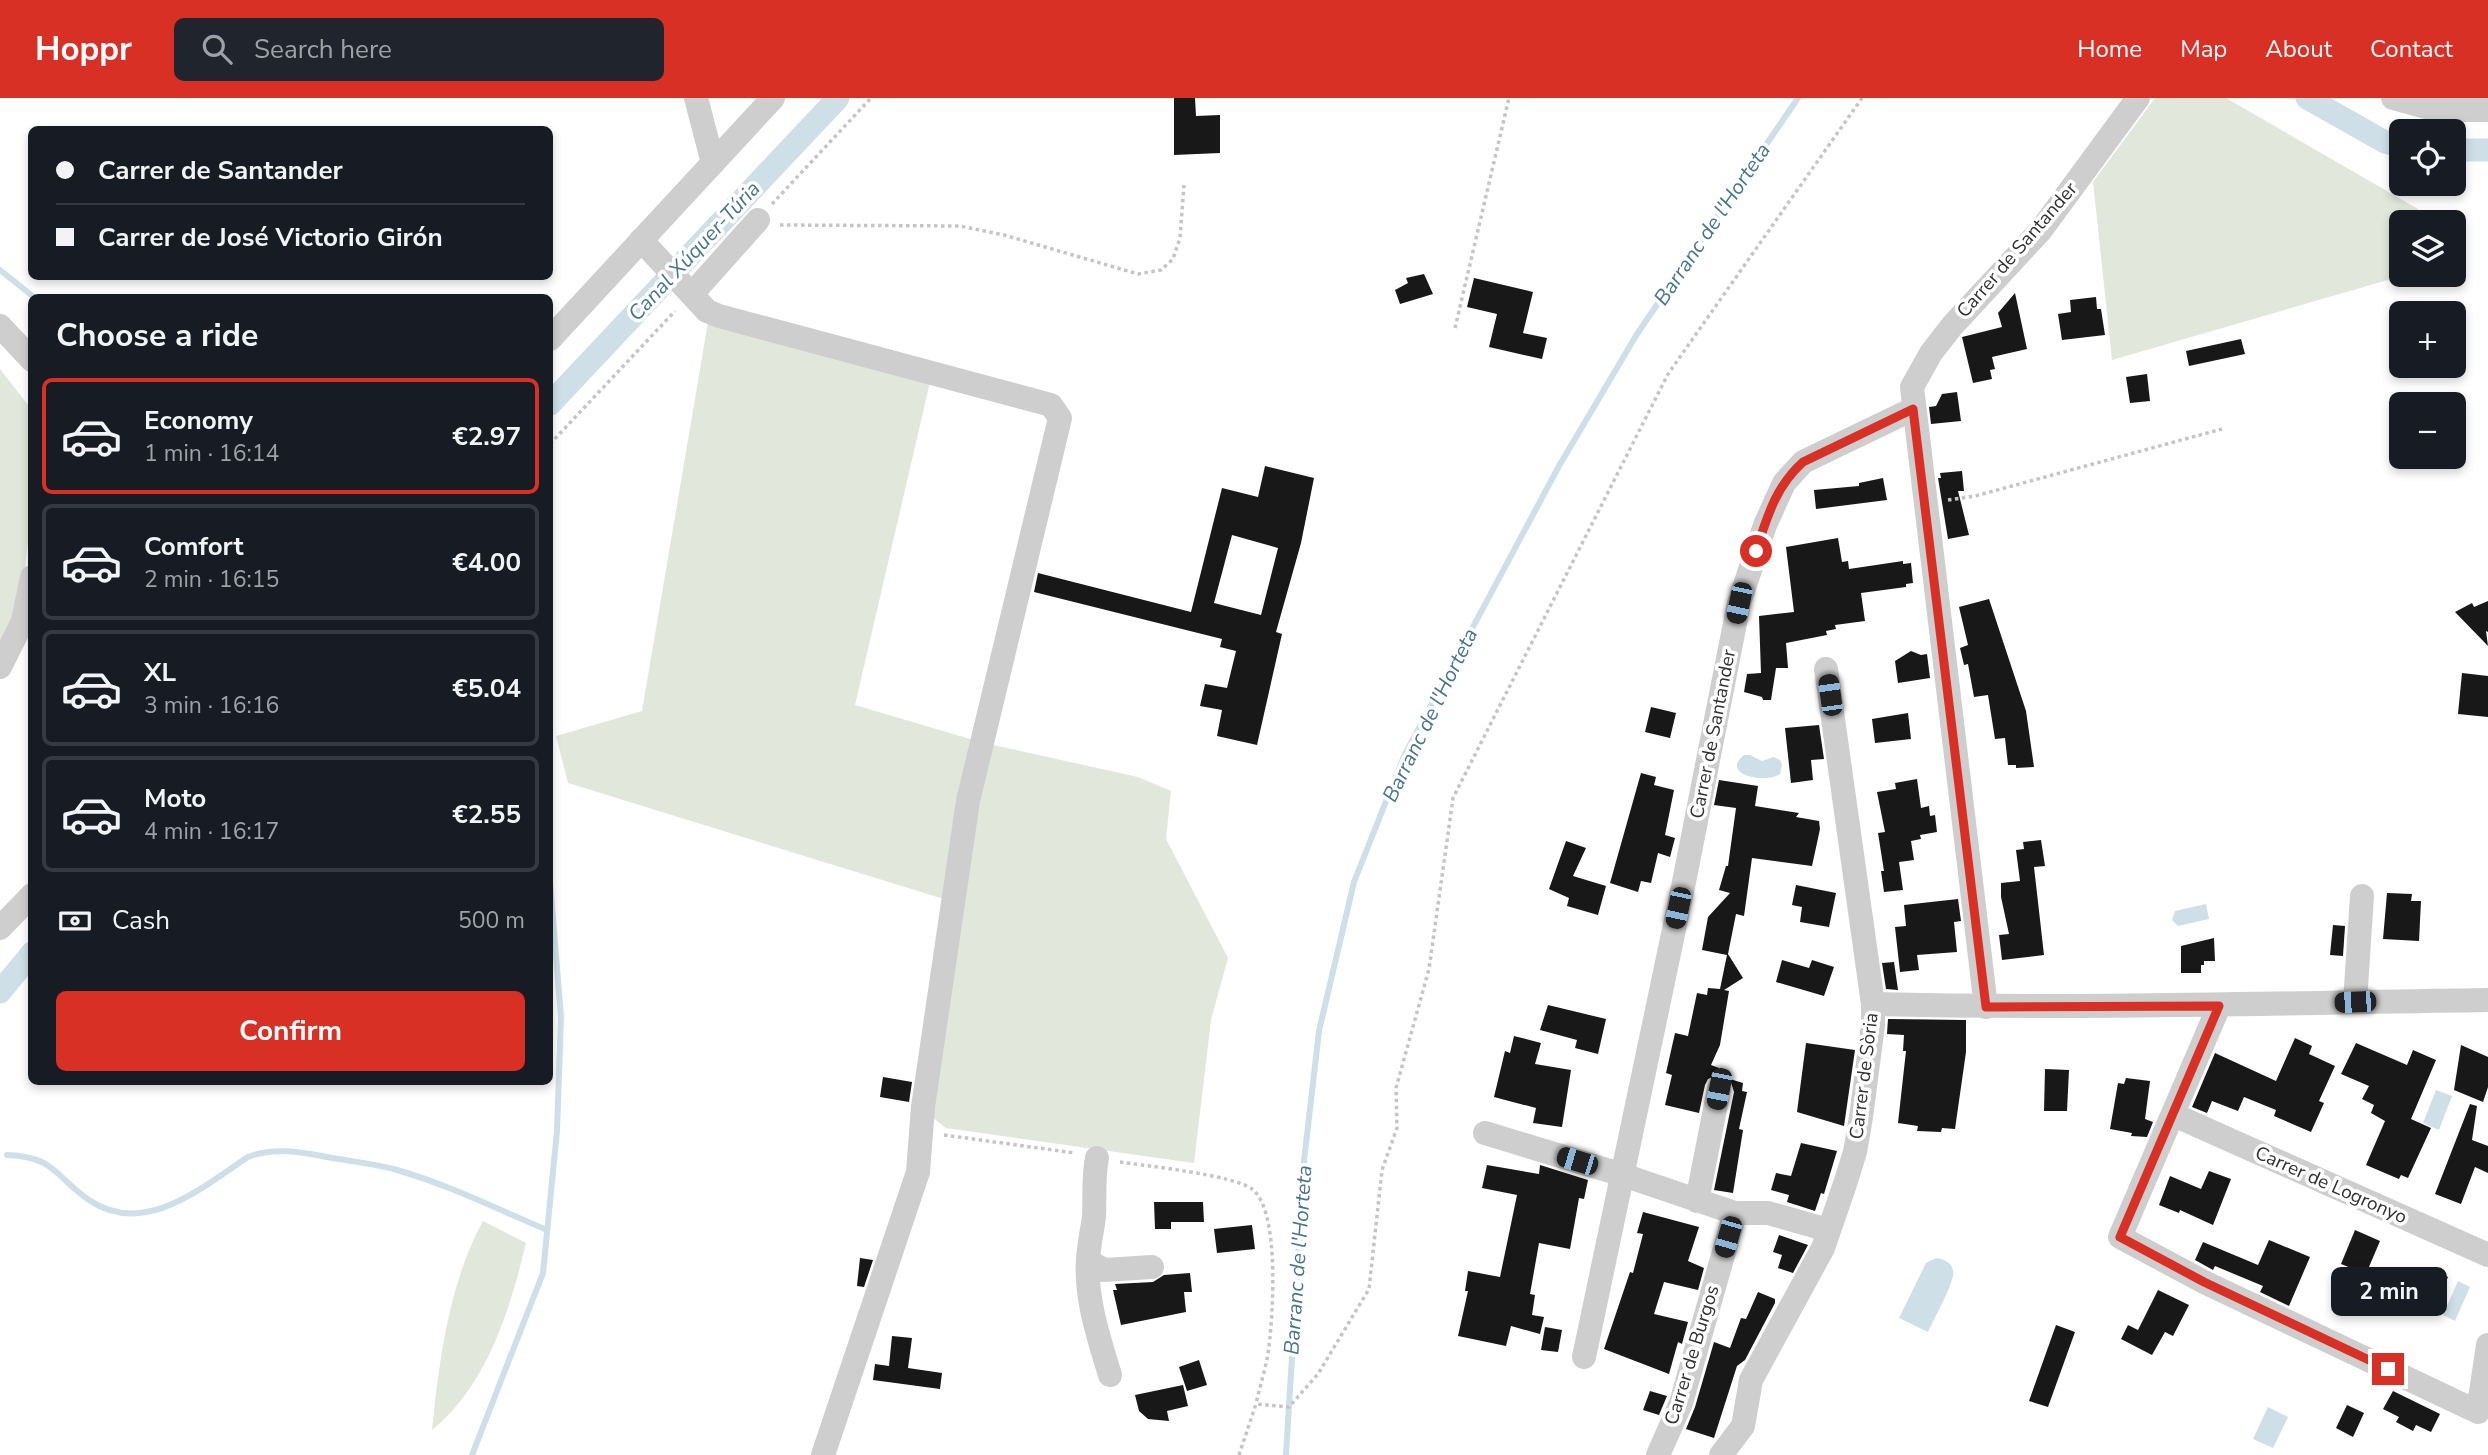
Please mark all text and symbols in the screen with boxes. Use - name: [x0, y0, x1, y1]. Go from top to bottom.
- search box: [174, 18, 664, 81]
- text: Hoppr: [35, 27, 132, 72]
- icon: search: [198, 30, 236, 68]
- text: Search here: [254, 32, 392, 67]
- text: Home: [2077, 33, 2142, 65]
- text: Map: [2180, 33, 2227, 65]
- text: About: [2265, 33, 2332, 65]
- text: Contact: [2370, 33, 2453, 65]
- map controls: [2389, 119, 2466, 469]
- button: locate: [2389, 119, 2466, 196]
- water label: Barranc de l'Horteta: [1647, 137, 1777, 311]
- text: Carrer de Santander: [98, 153, 343, 188]
- water label: Canal Xúquer-Túria: [622, 175, 766, 327]
- street label: Carrer de Santander: [1951, 176, 2083, 323]
- button: layers: [2389, 210, 2466, 287]
- text: Carrer de José Victorio Girón: [98, 220, 443, 255]
- button: +: [2389, 301, 2466, 378]
- text: Choose a ride: [56, 314, 258, 357]
- button: −: [2389, 392, 2466, 469]
- text: Economy: [144, 403, 253, 438]
- icon: car: [60, 405, 123, 468]
- text: €2.97: [452, 419, 521, 454]
- text: 1 min · 16:14: [144, 438, 279, 469]
- text: Comfort: [144, 529, 244, 564]
- icon: car: [60, 531, 123, 594]
- route start: [1740, 535, 1772, 567]
- text: €4.00: [452, 545, 521, 580]
- text: 2 min · 16:15: [144, 564, 279, 595]
- car: [1725, 580, 1754, 626]
- water label: Barranc de l'Horteta: [1376, 623, 1484, 807]
- street label: Carrer de Santander: [1684, 647, 1742, 821]
- text: XL: [144, 655, 176, 690]
- icon: car: [60, 657, 123, 720]
- text: €5.04: [452, 671, 521, 706]
- car: [1817, 673, 1844, 717]
- text: 3 min · 16:16: [144, 690, 279, 721]
- text: Moto: [144, 781, 206, 816]
- icon: car: [60, 783, 123, 846]
- text: €2.55: [452, 797, 521, 832]
- text: 4 min · 16:17: [144, 816, 279, 847]
- car: [1664, 885, 1693, 931]
- icon: cash: [56, 902, 94, 940]
- text: Cash: [112, 903, 170, 938]
- text: 500 m: [458, 905, 525, 936]
- button: Confirm: [56, 991, 525, 1071]
- car: [2334, 991, 2377, 1013]
- street label: Carrer de Sòria: [1843, 1011, 1885, 1141]
- car: [1705, 1066, 1734, 1112]
- street label: Carrer de Logronyo: [2251, 1140, 2411, 1230]
- car: [1554, 1145, 1601, 1177]
- water label: Barranc de l'Horteta: [1277, 1164, 1319, 1356]
- car: [1713, 1214, 1744, 1260]
- callout: 2 min: [2330, 1268, 2446, 1316]
- text: 2 min: [2359, 1276, 2419, 1307]
- street label: Carrer de Burgos: [1658, 1282, 1726, 1428]
- route end: [2372, 1353, 2404, 1385]

